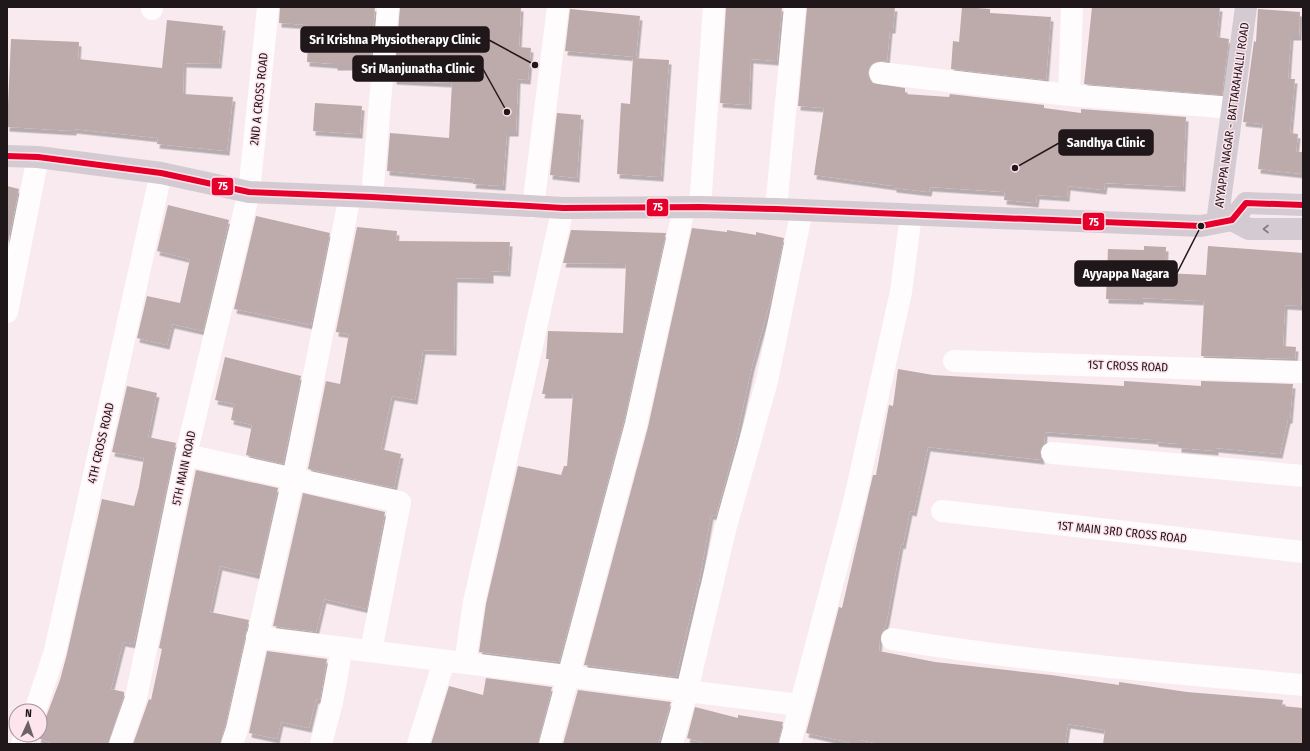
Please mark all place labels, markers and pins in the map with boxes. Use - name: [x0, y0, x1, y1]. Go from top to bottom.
- callout: Sri Krishna Physiotherapy Clinic: [301, 27, 489, 52]
- callout: Sri Manjunatha Clinic: [353, 56, 483, 81]
- callout: Sandhya Clinic: [1059, 130, 1153, 155]
- callout: Ayyappa Nagara: [1075, 261, 1177, 286]

